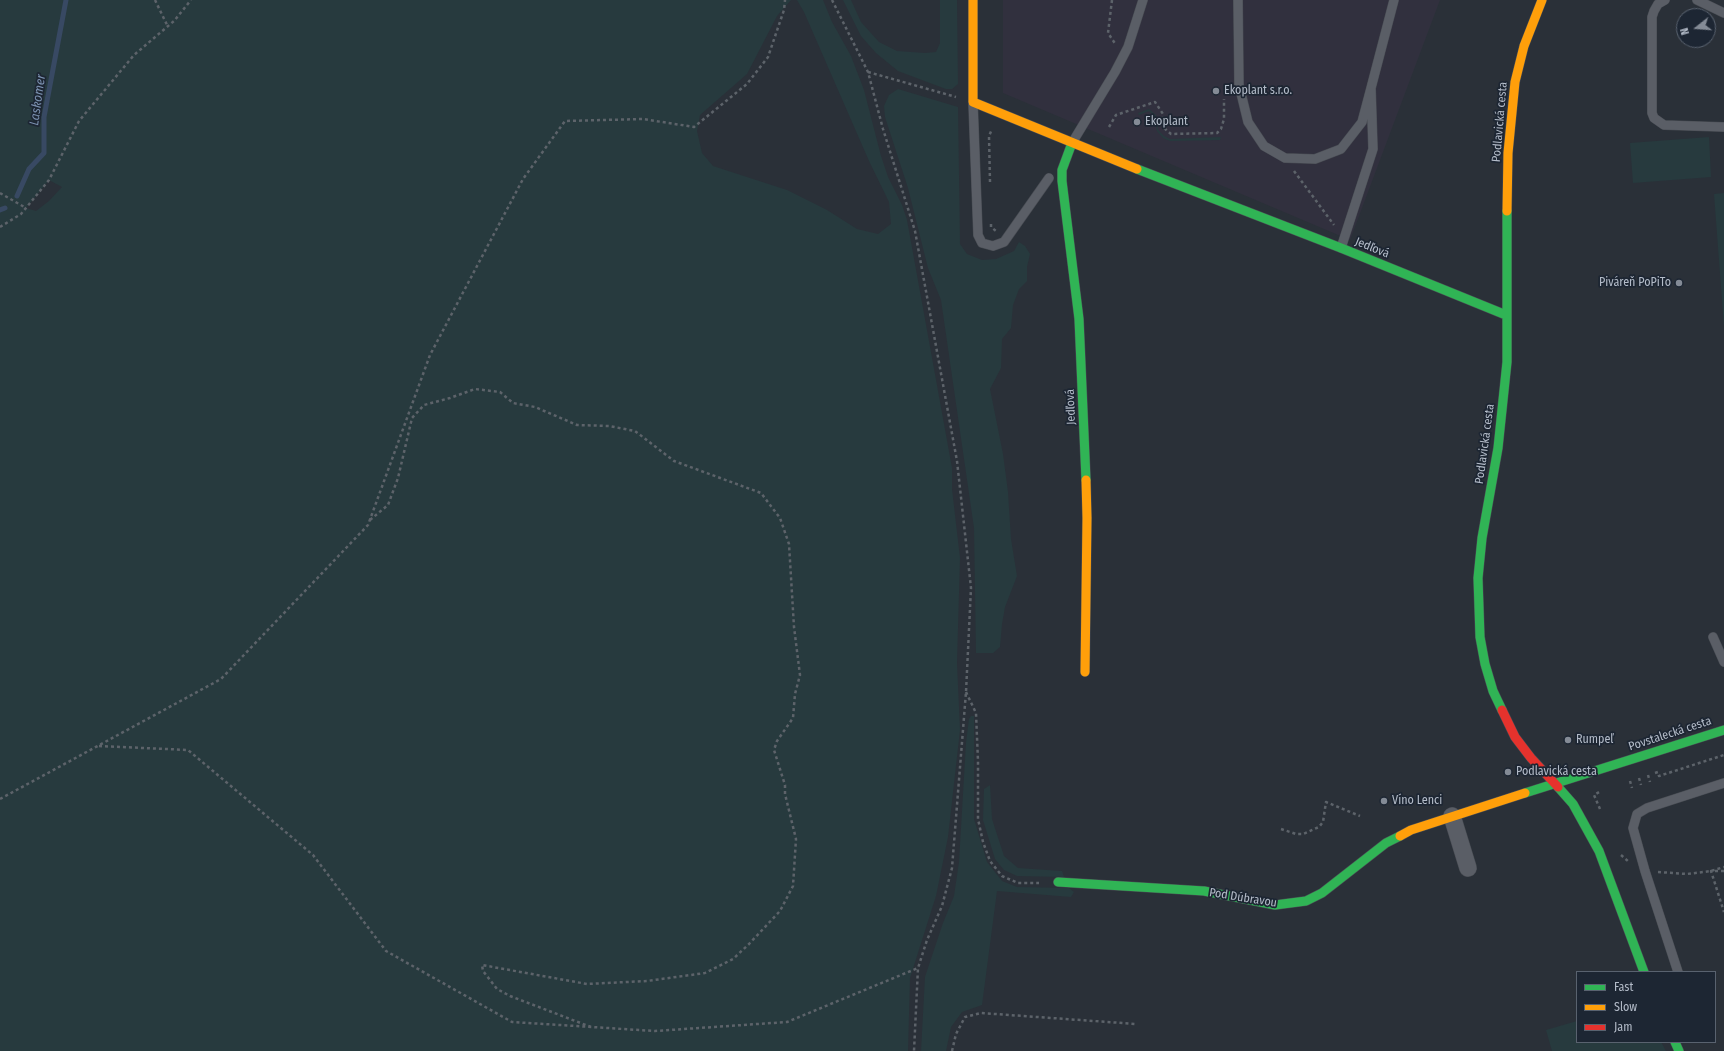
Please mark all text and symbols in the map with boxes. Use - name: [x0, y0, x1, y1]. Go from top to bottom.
- north arrow: [1676, 8, 1716, 48]
- text: N: [1678, 26, 1692, 36]
- water label: Laskomer: [27, 73, 49, 127]
- street label: Podlavická cesta: [1489, 81, 1511, 163]
- place label: Ekoplant s.r.o.: [1224, 84, 1292, 98]
- marker: Ekoplant s.r.o.: [1211, 86, 1221, 96]
- place label: Ekoplant: [1145, 115, 1188, 129]
- marker: Ekoplant: [1132, 117, 1142, 127]
- street label: Jedľová: [1353, 235, 1391, 261]
- place label: Piváreň PoPiTo: [1599, 276, 1671, 290]
- marker: Piváreň PoPiTo: [1674, 278, 1684, 288]
- street label: Jedľová: [1063, 389, 1079, 425]
- street label: Podlavická cesta: [1472, 403, 1498, 485]
- street label: Povstalecká cesta: [1627, 714, 1713, 754]
- place label: Rumpeľ: [1576, 733, 1614, 747]
- marker: Rumpeľ: [1563, 735, 1573, 745]
- place label: Podlavická cesta: [1516, 765, 1597, 779]
- marker: Podlavická cesta: [1503, 767, 1513, 777]
- place label: Víno Lenci: [1392, 794, 1442, 808]
- marker: Víno Lenci: [1379, 796, 1389, 806]
- street label: Pod Dúbravou: [1208, 886, 1278, 910]
- legend: [1576, 971, 1716, 1043]
- text: Fast: [1614, 980, 1633, 994]
- text: Slow: [1614, 1000, 1637, 1014]
- text: Jam: [1614, 1020, 1632, 1034]

